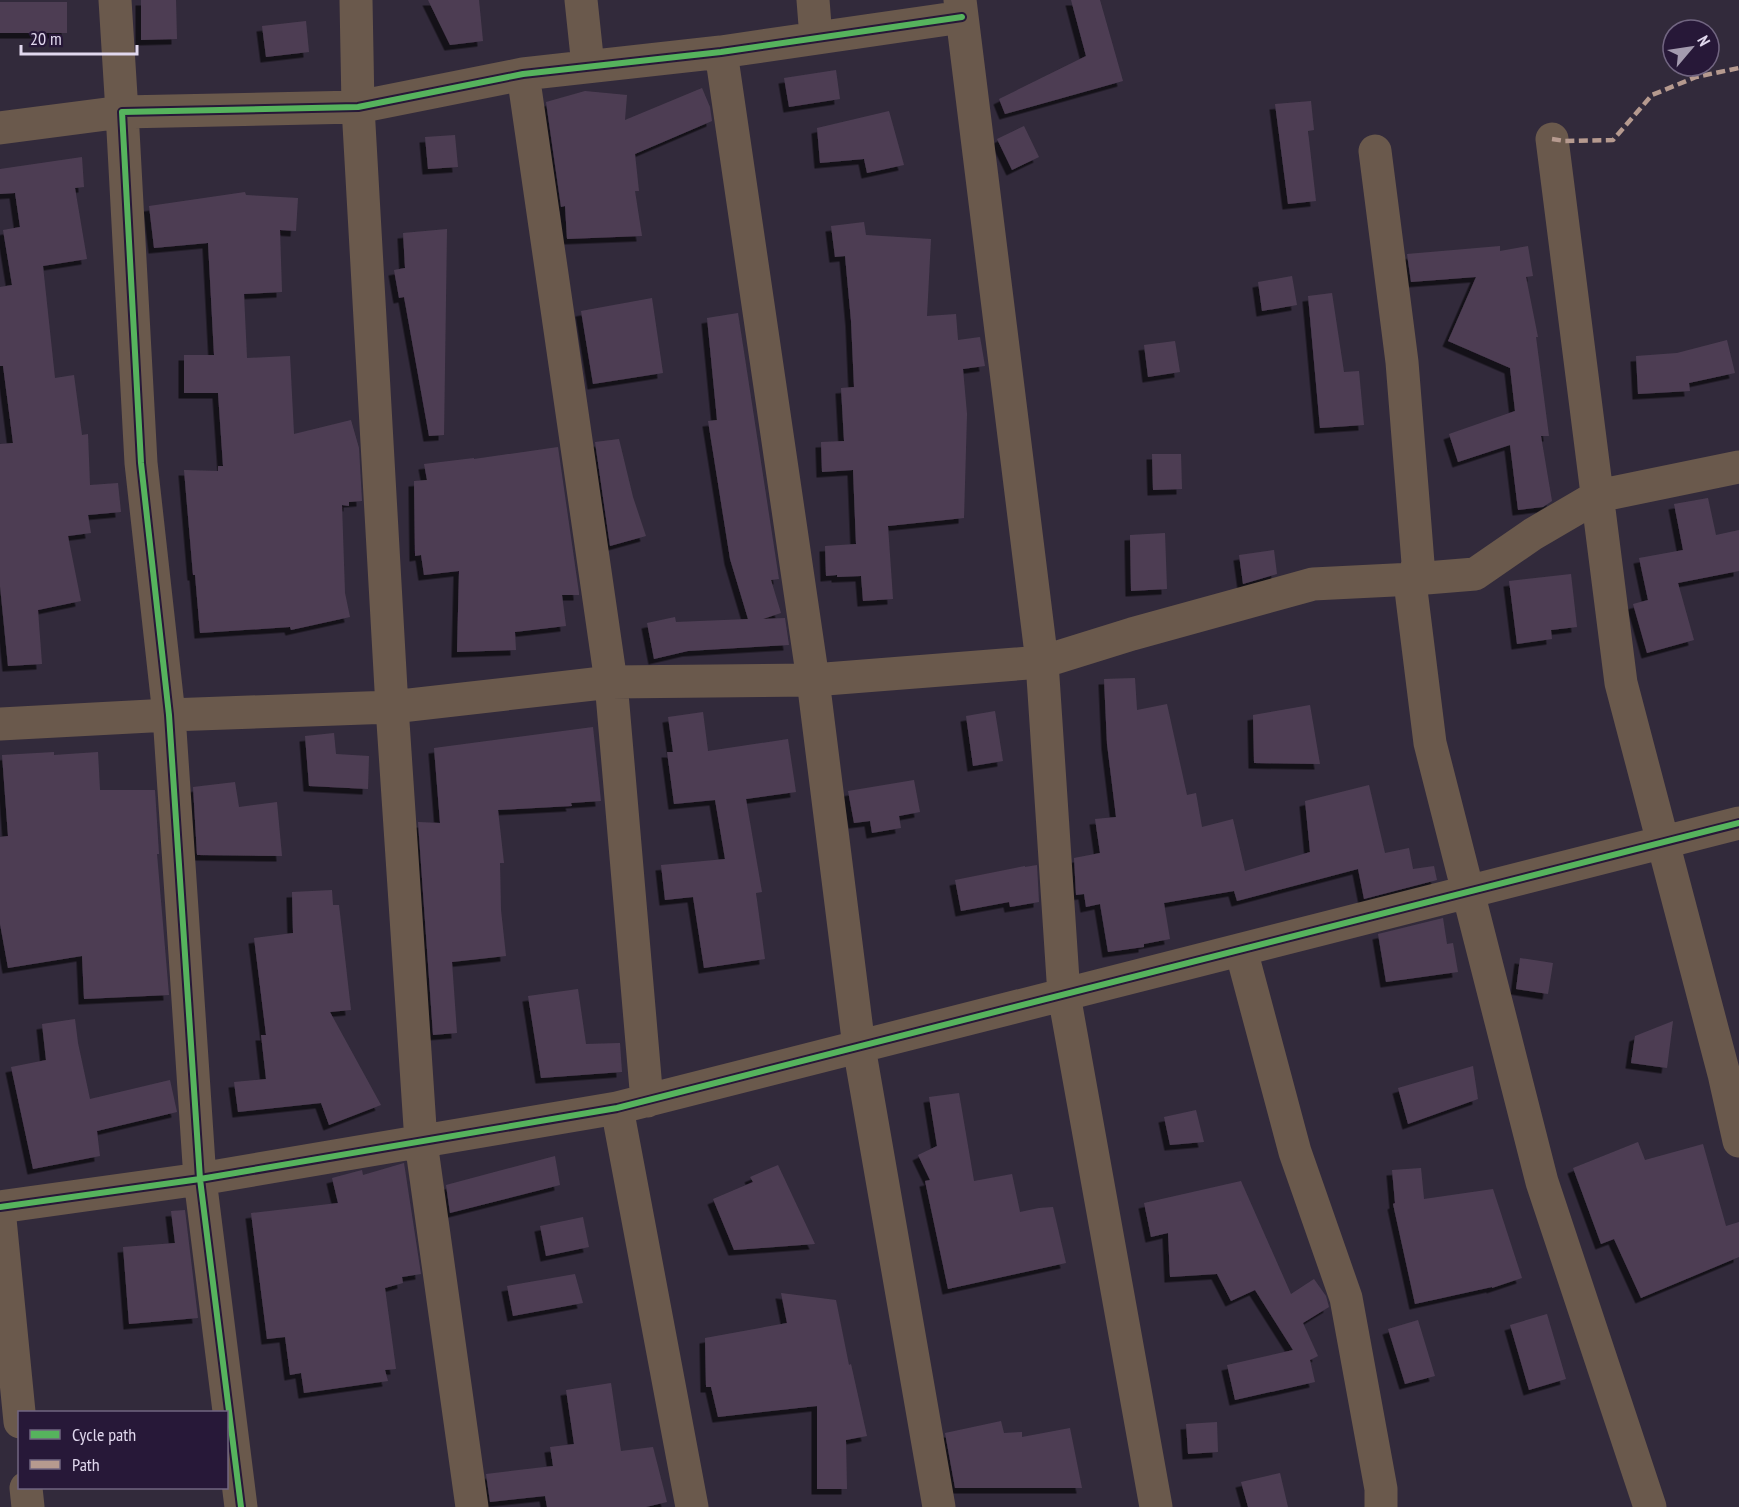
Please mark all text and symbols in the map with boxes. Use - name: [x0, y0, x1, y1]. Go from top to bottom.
- scale bar: [21, 18, 136, 56]
- north arrow: [1661, 18, 1721, 78]
- text: 20 m: [30, 27, 62, 50]
- text: N: [1693, 32, 1715, 49]
- legend: [18, 1411, 228, 1489]
- text: Cycle path: [72, 1423, 136, 1446]
- text: Path: [72, 1453, 100, 1476]

